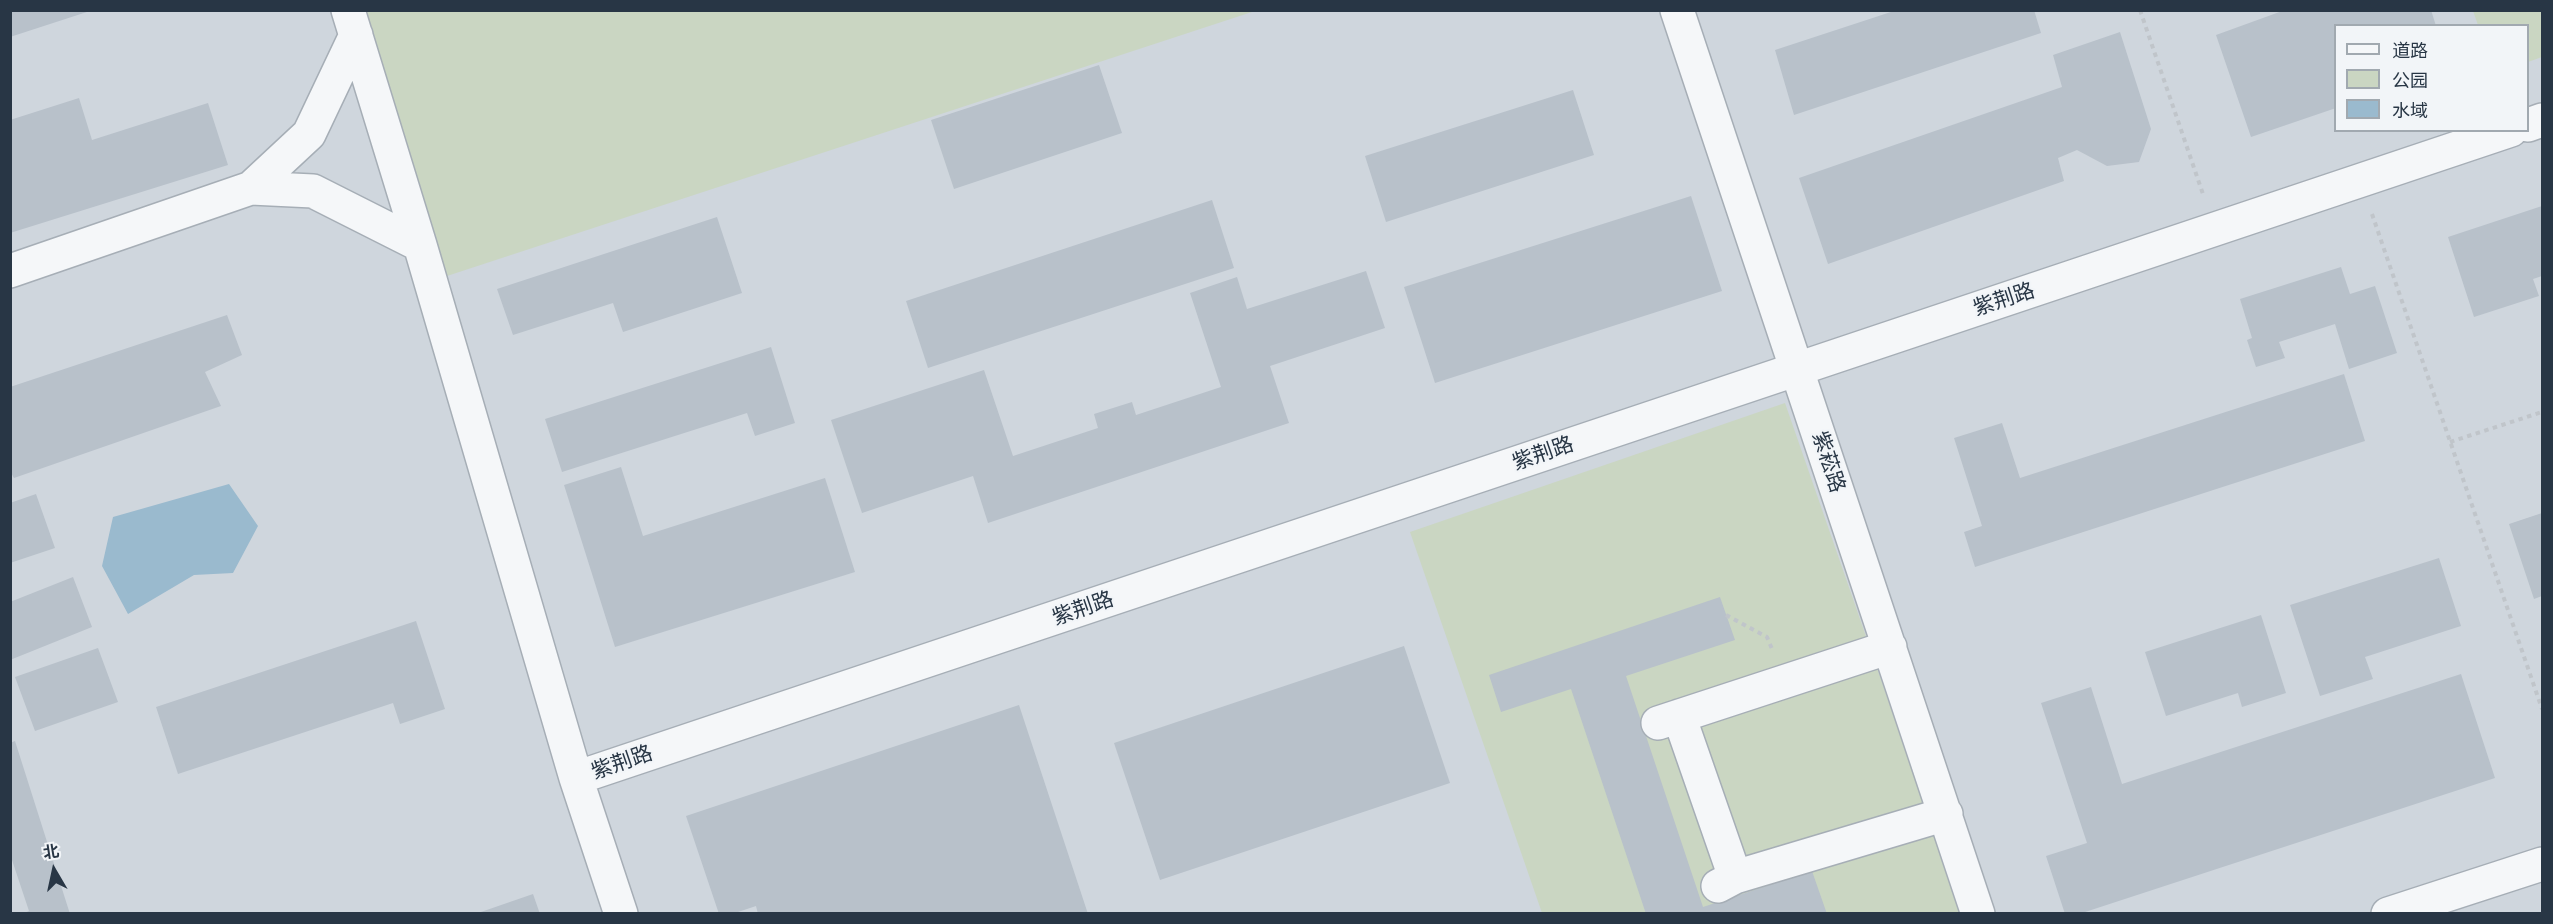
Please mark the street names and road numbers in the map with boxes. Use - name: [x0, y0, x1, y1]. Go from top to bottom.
- street label: 紫荆路: [1970, 278, 2038, 322]
- street label: 紫菘路: [1806, 428, 1850, 496]
- street label: 紫荆路: [1509, 432, 1577, 476]
- street label: 紫荆路: [1049, 587, 1117, 631]
- street label: 紫荆路: [588, 741, 656, 785]

